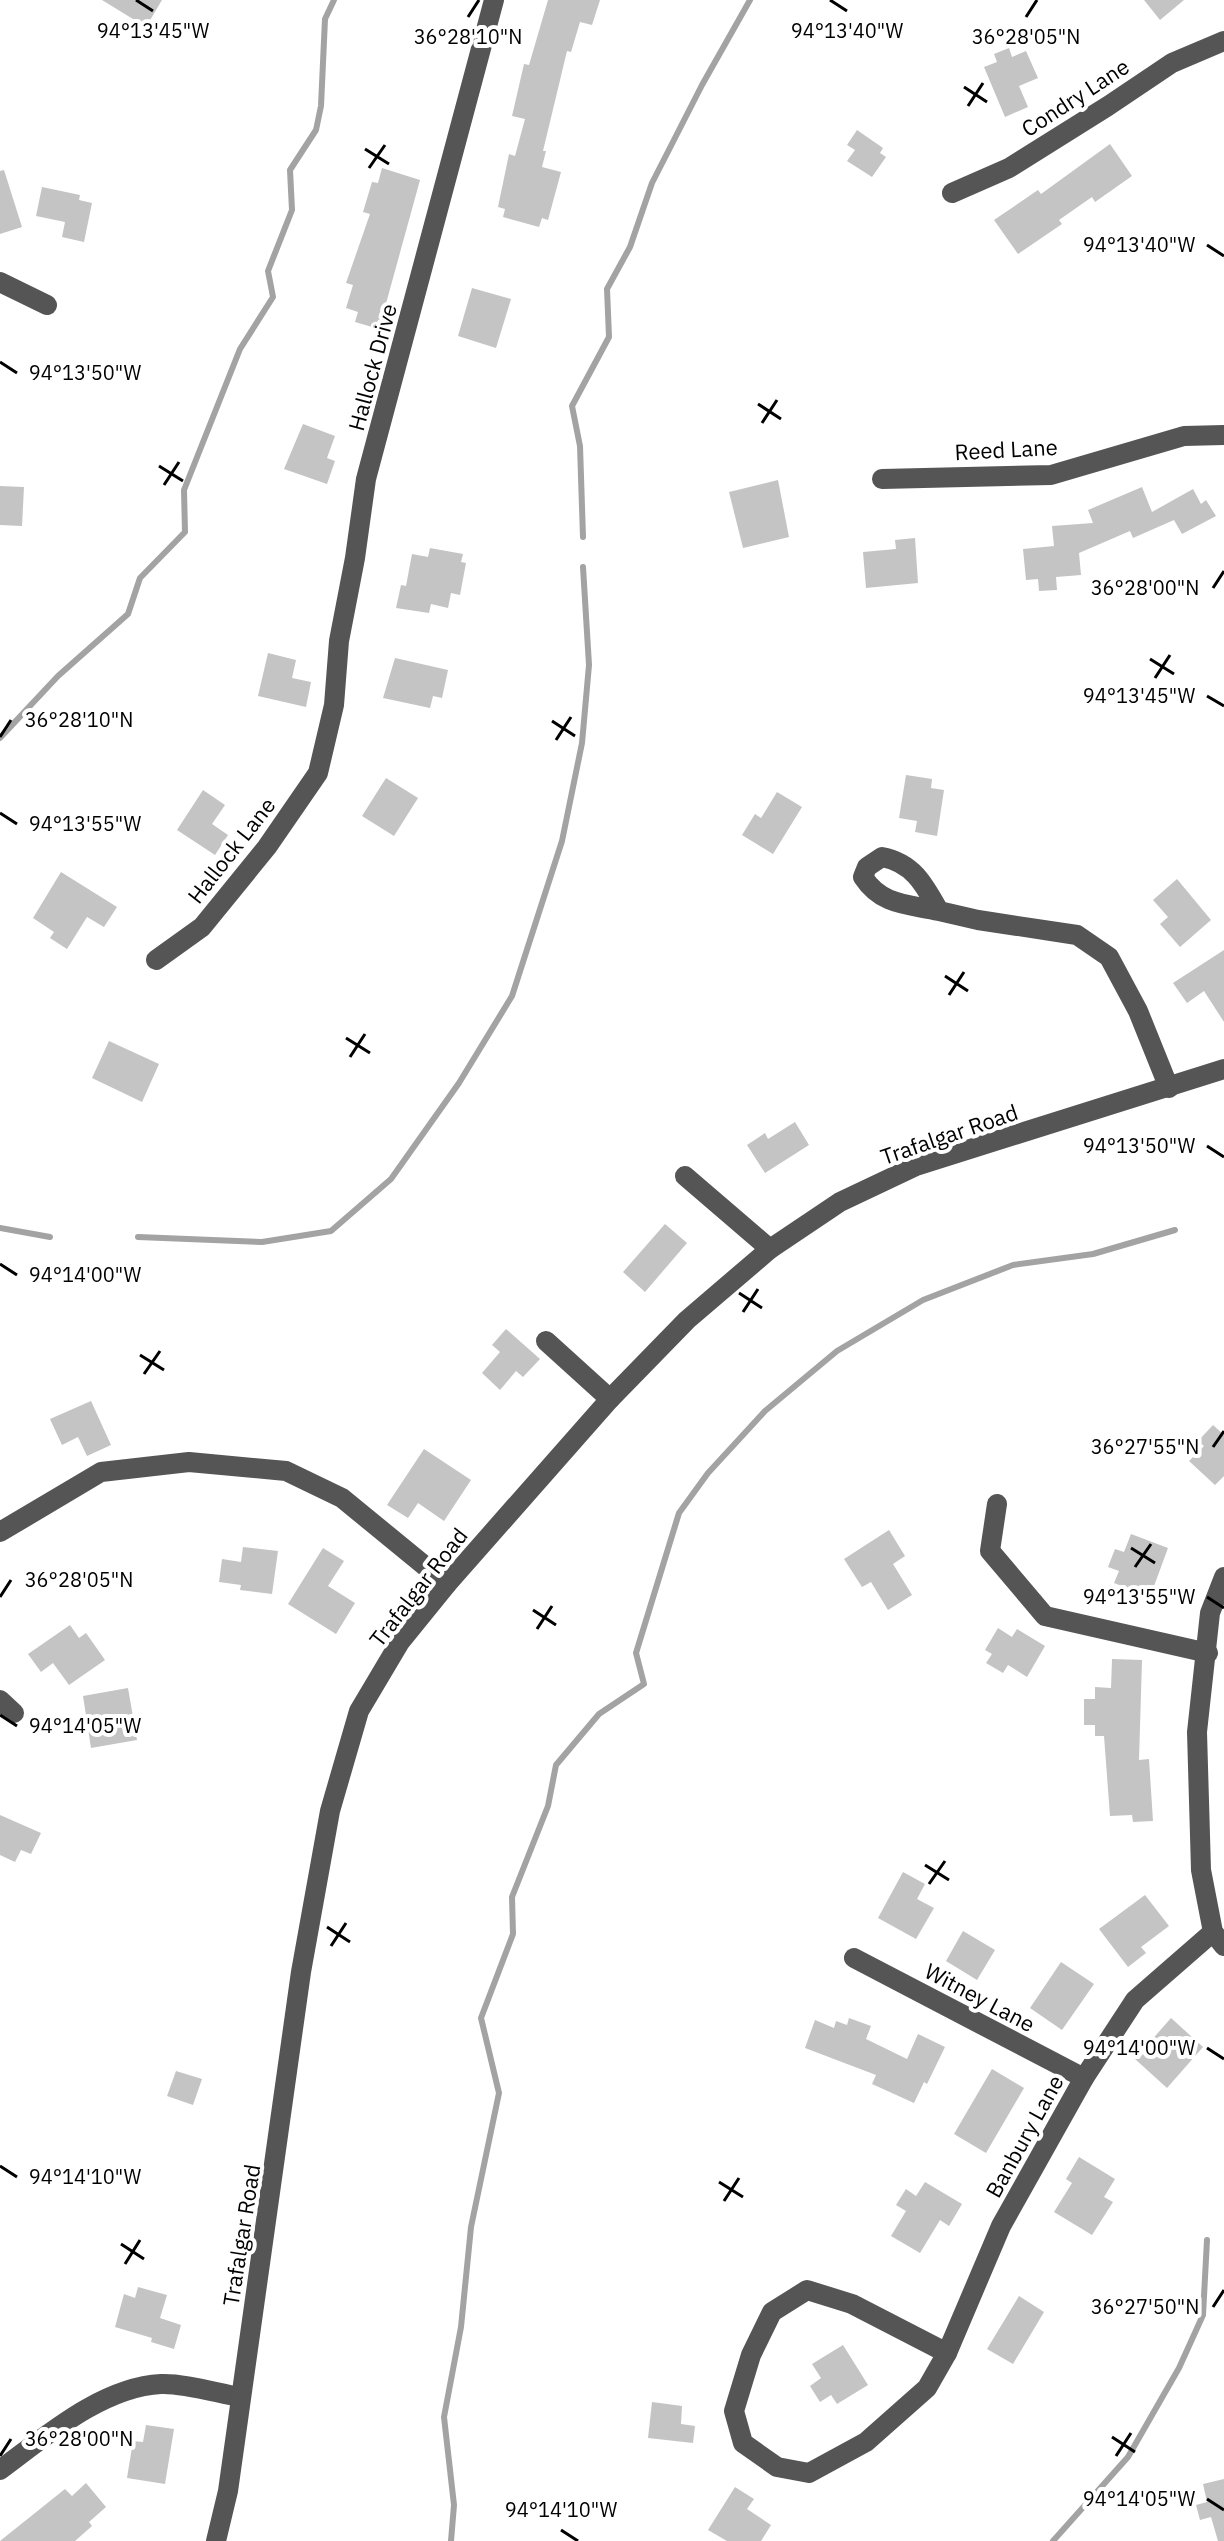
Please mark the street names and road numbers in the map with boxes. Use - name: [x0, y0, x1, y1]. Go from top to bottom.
- street label: Condry Lane: [1016, 51, 1134, 143]
- street label: Hallock Drive: [341, 300, 403, 434]
- street label: Reed Lane: [954, 432, 1058, 466]
- street label: Hallock Lane: [181, 791, 281, 909]
- street label: Trafalgar Road: [877, 1097, 1021, 1171]
- street label: Trafalgar Road: [362, 1522, 474, 1652]
- street label: Witney Lane: [920, 1956, 1040, 2038]
- street label: Banbury Lane: [978, 2070, 1070, 2202]
- street label: Trafalgar Road: [215, 2162, 267, 2308]

